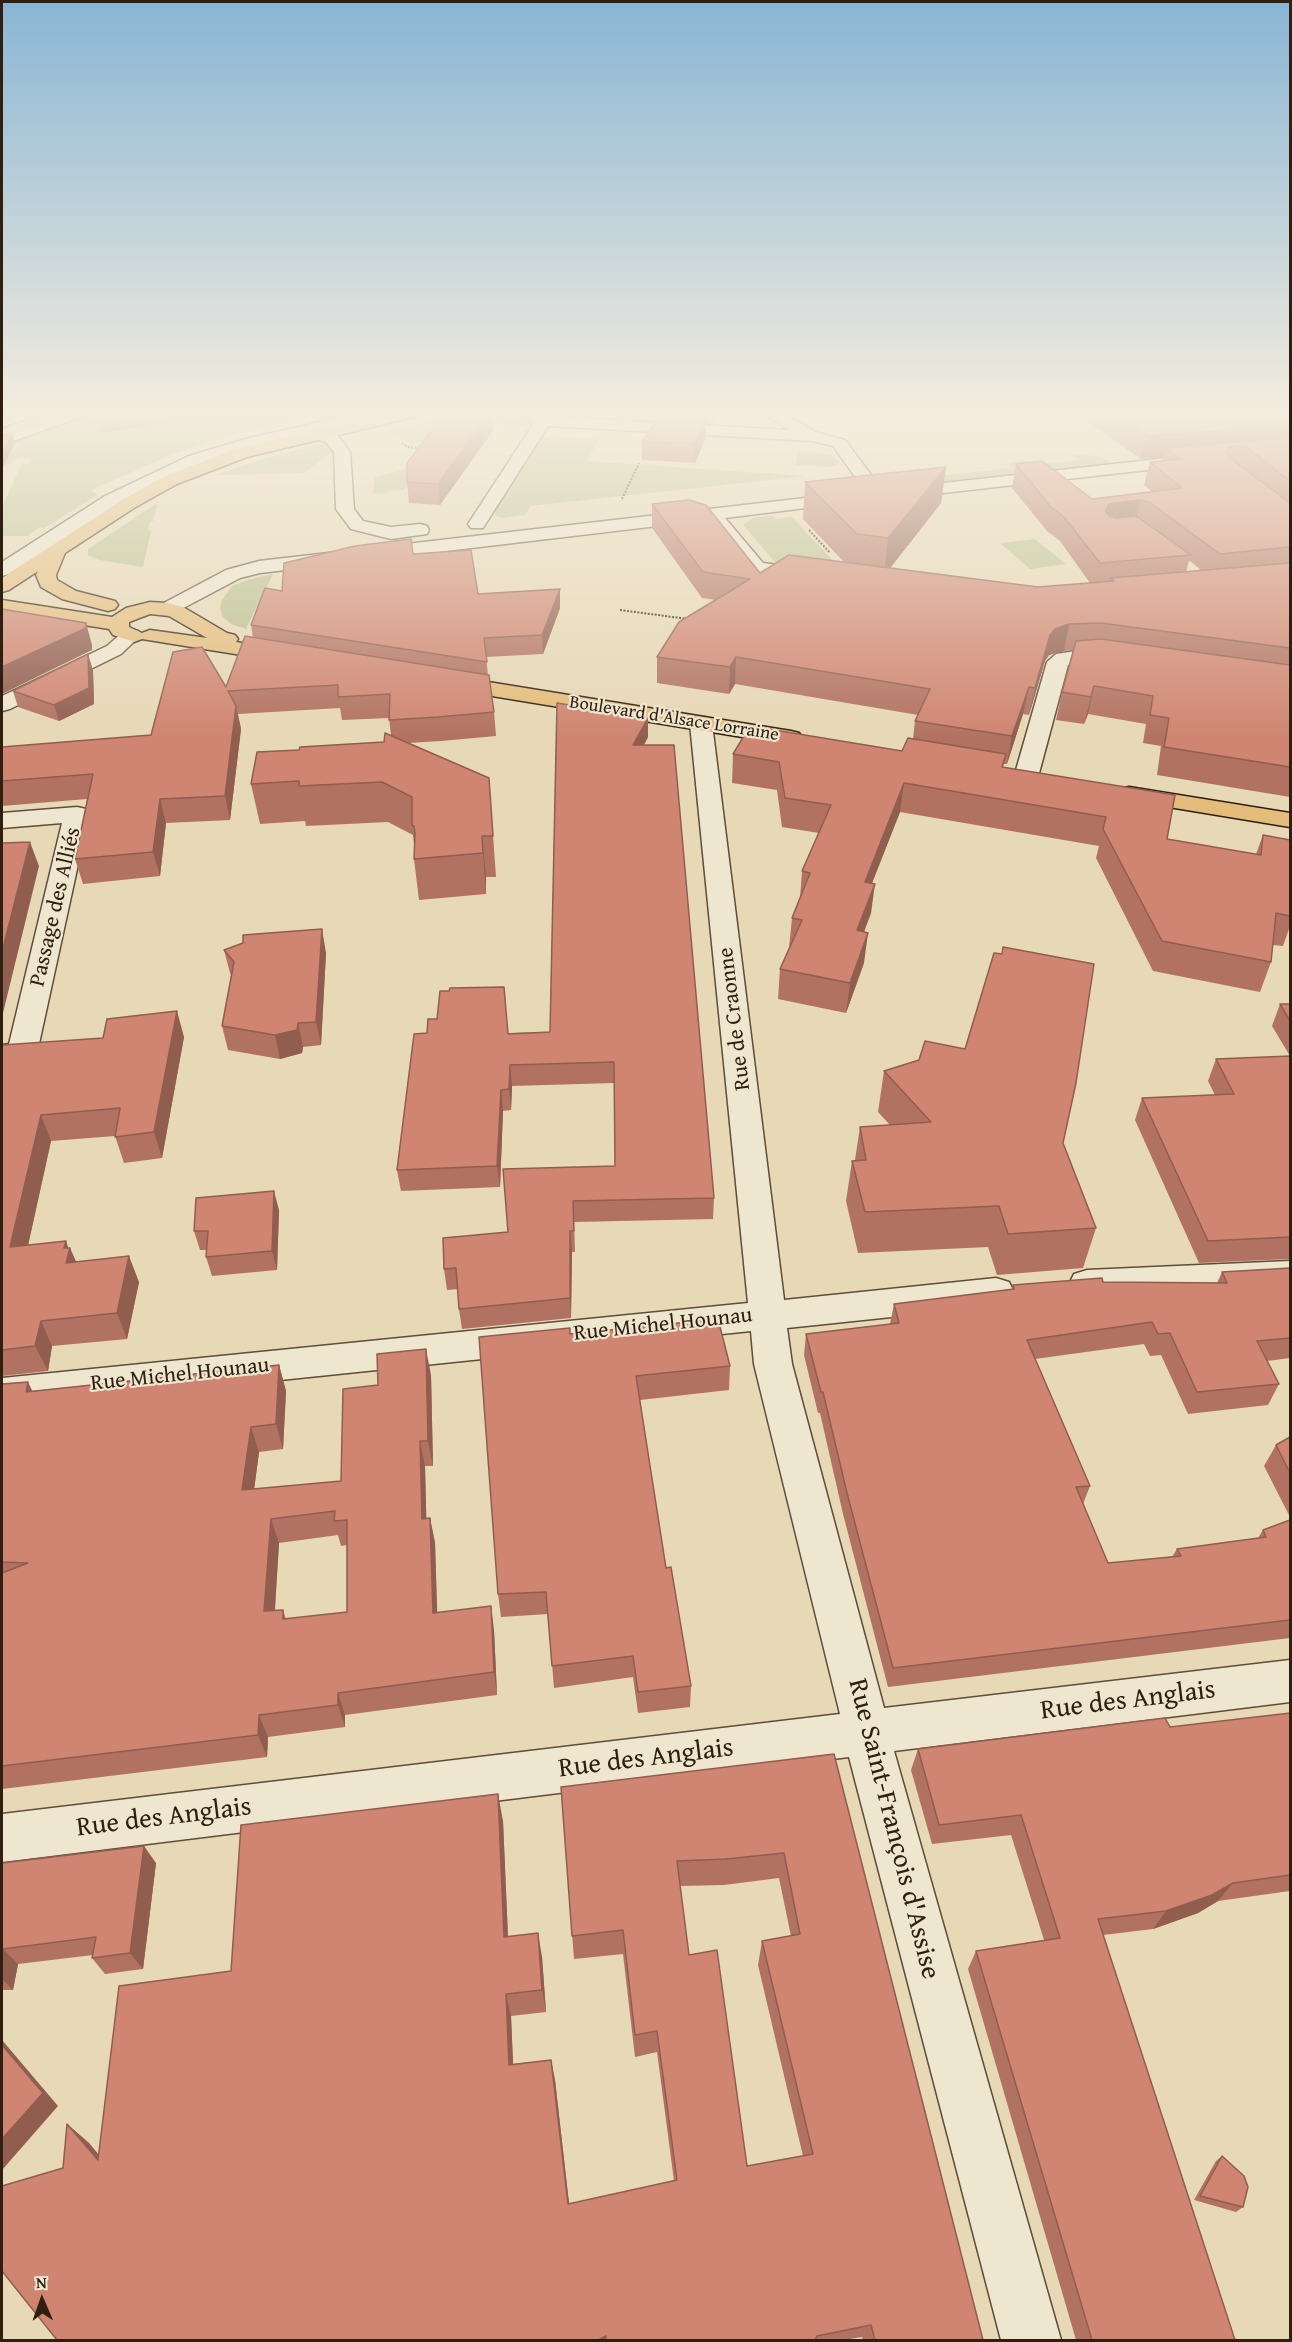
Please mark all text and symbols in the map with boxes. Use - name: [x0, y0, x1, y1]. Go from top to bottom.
- street label: Boulevard d'Alsace Lorraine: [568, 692, 780, 746]
- street label: Passage des Alliés: [25, 825, 87, 989]
- street label: Rue de Craonne: [713, 946, 757, 1092]
- street label: Rue Michel Hounau: [572, 1302, 754, 1348]
- street label: Rue Michel Hounau: [89, 1352, 271, 1398]
- street label: Rue des Anglais: [1039, 1674, 1217, 1728]
- street label: Rue Saint-François d'Assise: [840, 1675, 946, 1983]
- street label: Rue des Anglais: [557, 1732, 735, 1786]
- street label: Rue des Anglais: [75, 1791, 253, 1845]
- north arrow: [12, 2270, 72, 2330]
- text: N: [36, 2270, 47, 2294]

